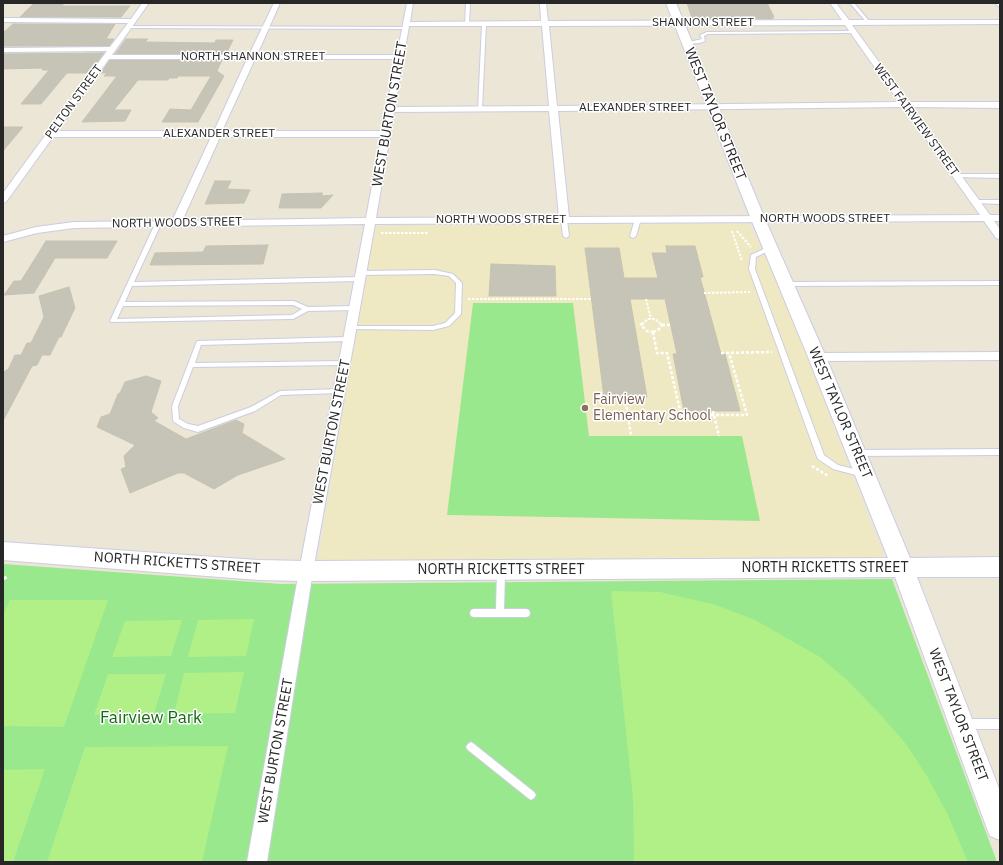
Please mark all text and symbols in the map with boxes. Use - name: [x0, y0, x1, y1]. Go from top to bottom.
- street label: SHANNON STREET: [652, 16, 754, 30]
- street label: WEST BURTON STREET: [369, 40, 411, 188]
- street label: WEST TAYLOR STREET: [681, 45, 749, 183]
- street label: NORTH SHANNON STREET: [181, 50, 325, 64]
- street label: WEST FAIRVIEW STREET: [870, 61, 962, 179]
- street label: PELTON STREET: [42, 62, 106, 142]
- street label: ALEXANDER STREET: [579, 101, 691, 115]
- street label: ALEXANDER STREET: [163, 127, 275, 141]
- street label: NORTH WOODS STREET: [760, 212, 890, 226]
- street label: NORTH WOODS STREET: [436, 213, 566, 227]
- street label: NORTH WOODS STREET: [112, 215, 242, 231]
- street label: WEST TAYLOR STREET: [805, 345, 875, 481]
- street label: WEST BURTON STREET: [310, 358, 354, 506]
- place label: Fairview Elementary School: [593, 392, 711, 424]
- marker: Fairview Elementary School: [580, 403, 590, 413]
- street label: NORTH RICKETTS STREET: [93, 549, 261, 577]
- street label: NORTH RICKETTS STREET: [742, 560, 908, 576]
- street label: NORTH RICKETTS STREET: [418, 562, 584, 578]
- street label: WEST TAYLOR STREET: [925, 646, 991, 784]
- street label: WEST BURTON STREET: [255, 677, 297, 825]
- park label: Fairview Park: [100, 708, 202, 728]

